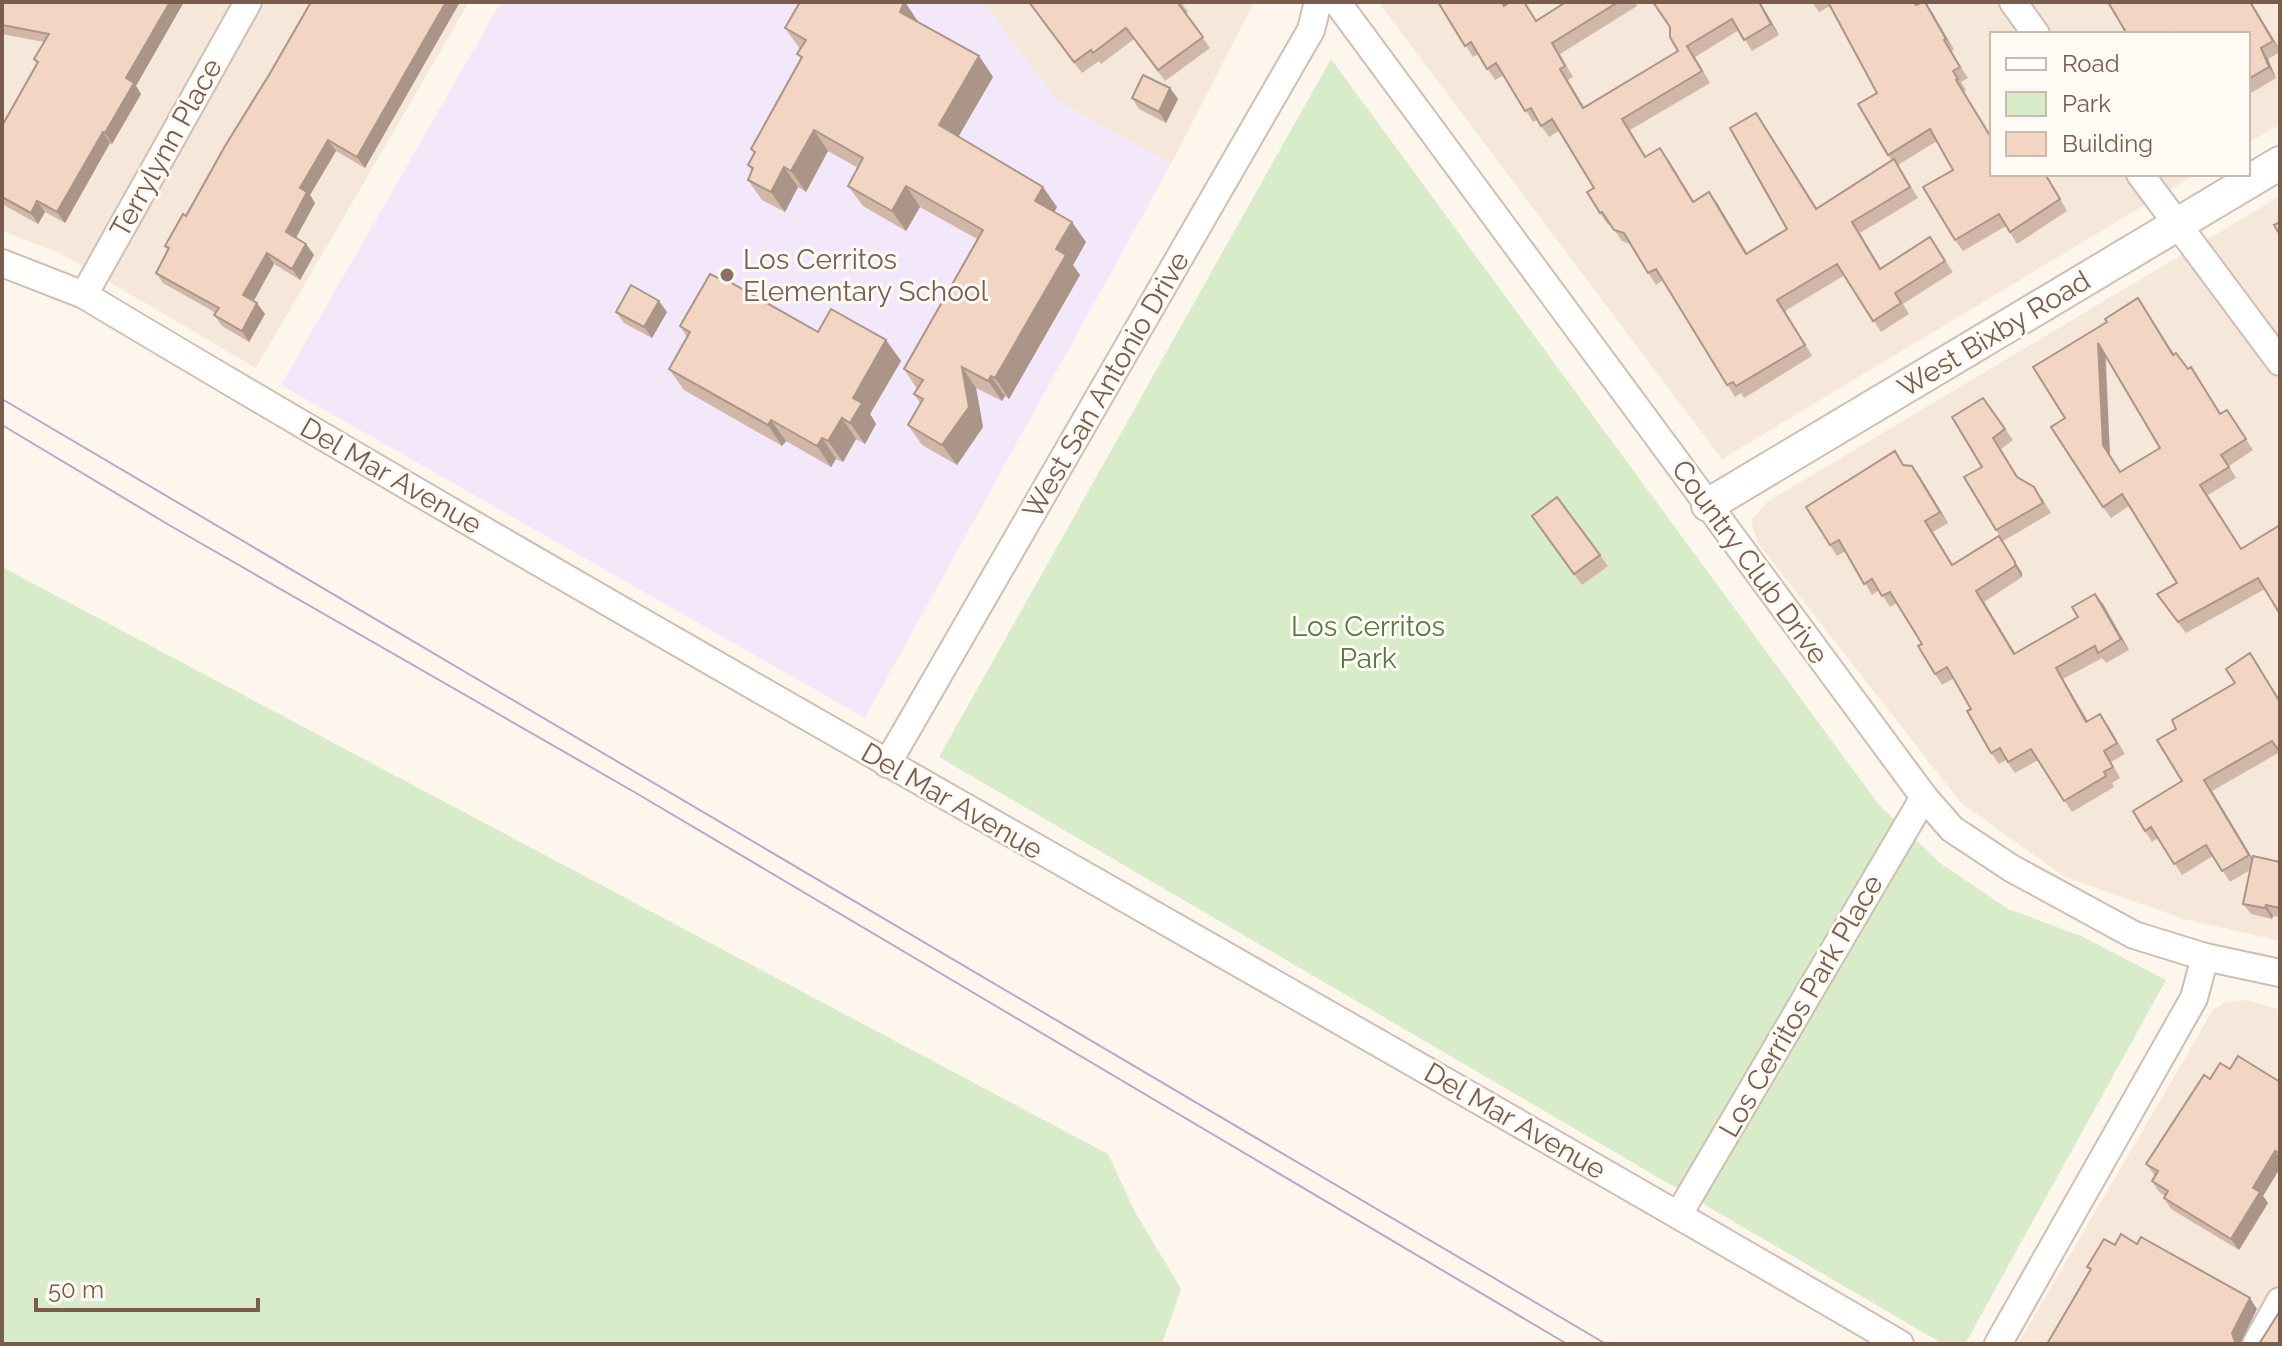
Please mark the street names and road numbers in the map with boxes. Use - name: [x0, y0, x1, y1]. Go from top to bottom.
- street label: Terrylynn Place: [103, 53, 229, 243]
- street label: West San Antonio Drive: [1016, 246, 1196, 524]
- street label: West Bixby Road: [1892, 264, 2096, 404]
- street label: Del Mar Avenue: [295, 411, 487, 541]
- street label: Country Club Drive: [1665, 454, 1835, 670]
- street label: Del Mar Avenue: [856, 736, 1048, 866]
- street label: Los Cerritos Park Place: [1712, 869, 1890, 1143]
- street label: Del Mar Avenue: [1419, 1056, 1611, 1186]

